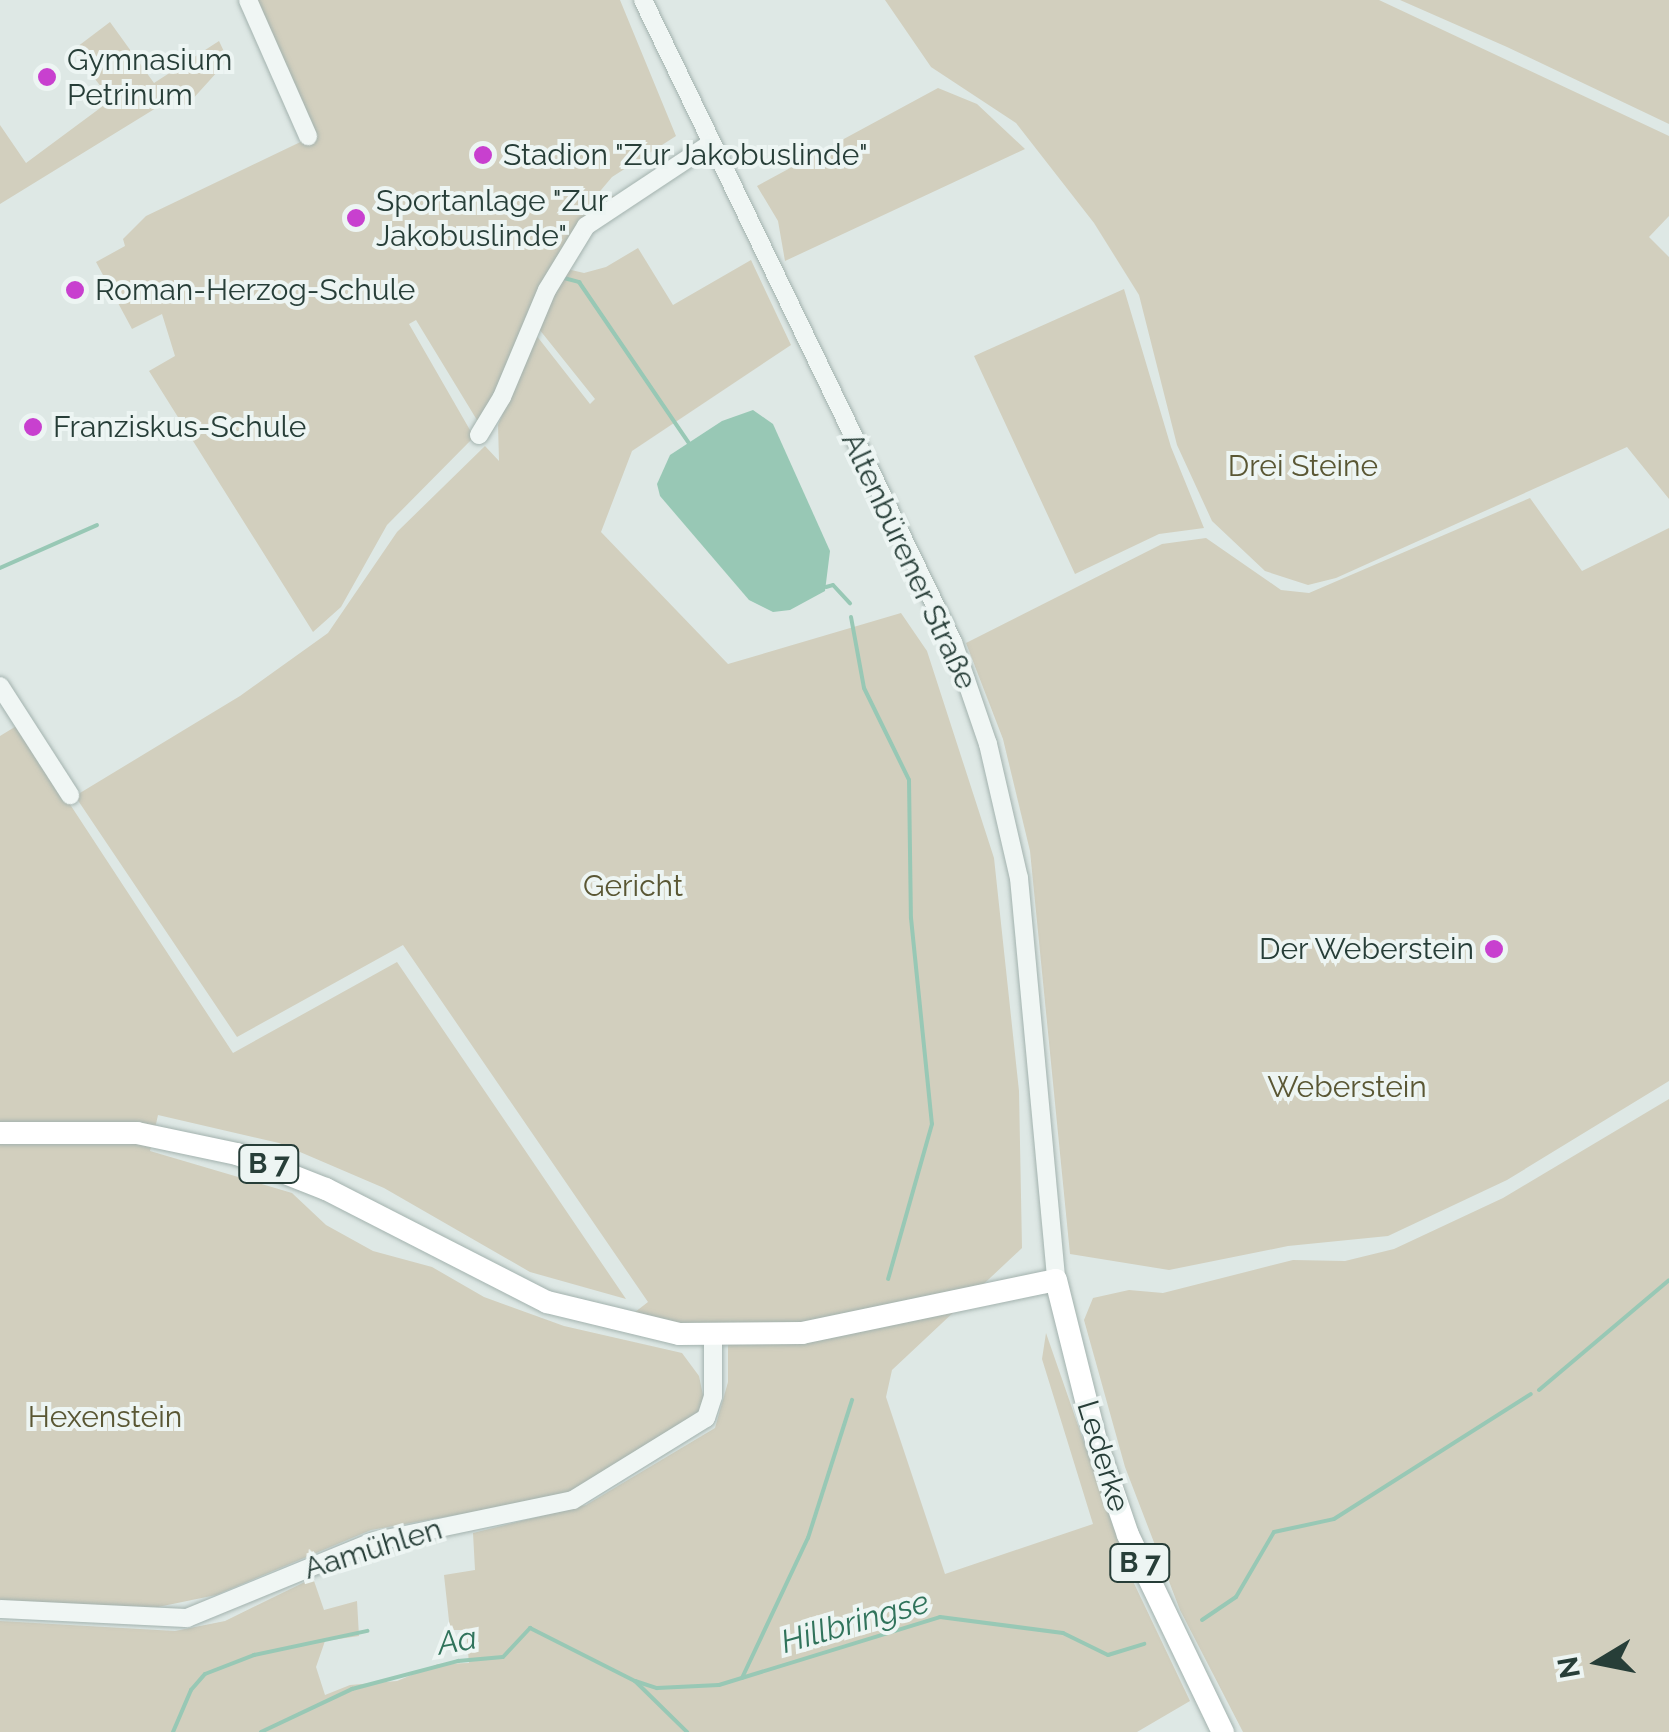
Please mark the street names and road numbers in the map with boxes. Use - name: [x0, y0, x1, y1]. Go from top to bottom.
- street label: Altenbürener Straße: [834, 427, 984, 695]
- road number: B 7: [236, 1141, 302, 1187]
- street label: Lederke: [1069, 1396, 1137, 1516]
- street label: Aamühlen: [300, 1511, 446, 1587]
- road number: B 7: [1108, 1540, 1172, 1586]

